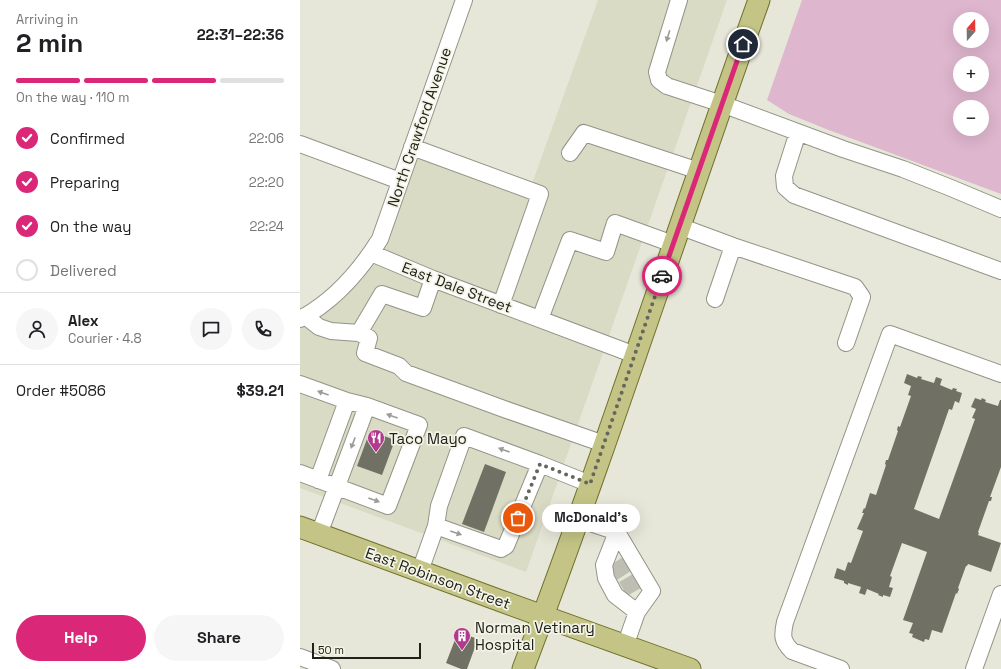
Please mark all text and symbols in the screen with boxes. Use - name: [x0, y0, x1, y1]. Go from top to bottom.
- text: Arriving in: [16, 11, 78, 28]
- north arrow: [953, 12, 989, 48]
- map controls: [953, 12, 989, 136]
- text: 22:31–22:36: [197, 25, 284, 44]
- text: 2 min: [16, 26, 83, 60]
- pin: [726, 27, 760, 61]
- one-way arrow: [665, 30, 671, 42]
- icon: home: [732, 33, 754, 55]
- street label: North Crawford Avenue: [383, 45, 455, 209]
- button: +: [953, 56, 989, 92]
- text: On the way · 110 m: [16, 89, 129, 106]
- button: −: [953, 100, 989, 136]
- icon: check: [16, 127, 38, 149]
- text: Confirmed: [50, 129, 125, 148]
- text: 22:06: [249, 130, 284, 147]
- icon: check: [16, 171, 38, 193]
- text: Preparing: [50, 173, 120, 192]
- text: 22:20: [249, 174, 284, 191]
- icon: check: [16, 215, 38, 237]
- text: On the way: [50, 217, 131, 236]
- text: 22:24: [249, 218, 284, 235]
- courier: [642, 256, 682, 296]
- street label: East Dale Street: [399, 257, 515, 317]
- text: Delivered: [50, 261, 117, 280]
- icon: car: [651, 265, 673, 287]
- button: person: [16, 308, 58, 350]
- button: chat: [190, 308, 232, 350]
- button: phone: [242, 308, 284, 350]
- text: Alex: [68, 311, 99, 330]
- text: Courier · 4.8: [68, 330, 142, 347]
- text: Order #5086: [16, 381, 106, 400]
- text: $39.21: [237, 381, 284, 400]
- one-way arrow: [317, 389, 329, 395]
- one-way arrow: [386, 412, 398, 418]
- restaurant icon: Taco Mayo: [366, 428, 386, 453]
- place label: Taco Mayo: [389, 429, 467, 448]
- one-way arrow: [350, 437, 356, 449]
- one-way arrow: [497, 447, 509, 453]
- one-way arrow: [368, 497, 380, 503]
- pin: [501, 501, 535, 535]
- callout: McDonald's: [542, 504, 640, 532]
- icon: bag: [507, 507, 529, 529]
- text: McDonald's: [554, 509, 628, 526]
- one-way arrow: [450, 530, 462, 536]
- street label: East Robinson Street: [363, 543, 513, 613]
- button: Help: [16, 615, 146, 661]
- button: Share: [154, 615, 284, 661]
- place label: Norman Vetinary Hospital: [475, 618, 595, 654]
- building icon: Norman Vetinary Hospital: [452, 626, 472, 651]
- scale bar: [312, 641, 421, 660]
- text: 50 m: [318, 643, 344, 657]

